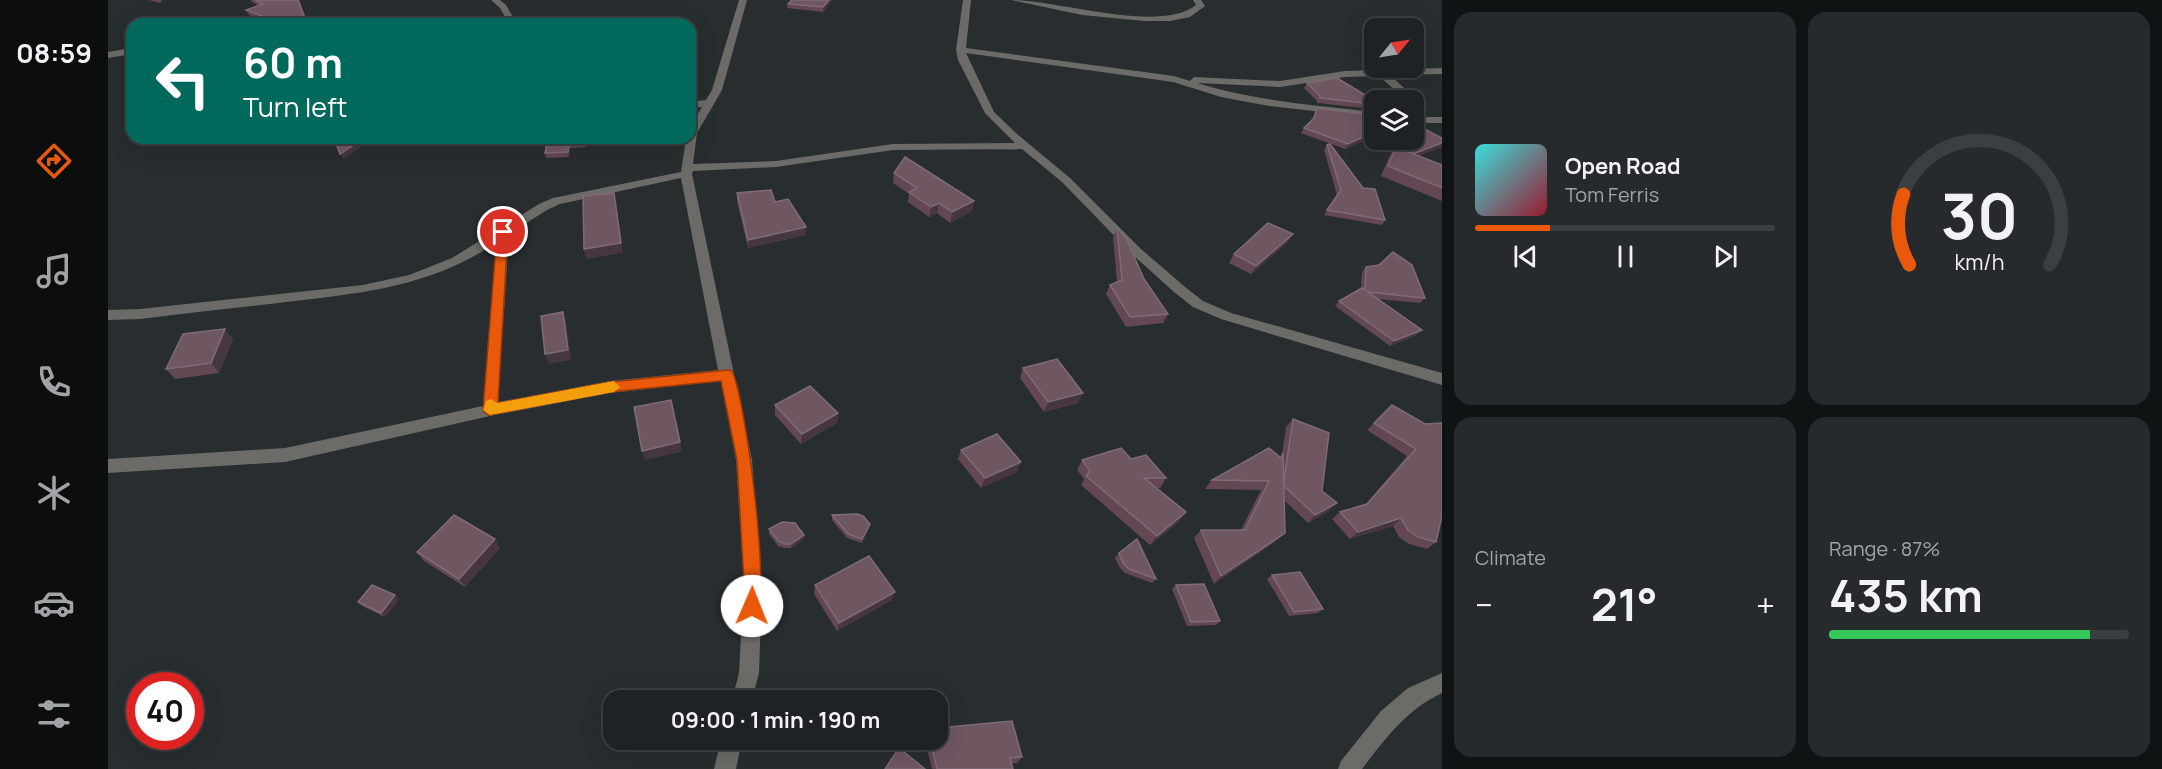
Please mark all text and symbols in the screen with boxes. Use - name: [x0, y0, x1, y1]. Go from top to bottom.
- north arrow: [1364, 18, 1424, 78]
- map controls: [1364, 18, 1424, 150]
- text: 60 m: [243, 33, 343, 91]
- text: 08:59: [16, 34, 92, 71]
- icon: left: [144, 42, 222, 120]
- text: Turn left: [243, 88, 347, 125]
- button: layers: [1364, 90, 1424, 150]
- icon: directions: [33, 140, 75, 182]
- text: Open Road: [1565, 151, 1680, 181]
- text: 30: [1940, 173, 2018, 259]
- text: Tom Ferris: [1565, 181, 1659, 208]
- pin: [477, 206, 528, 257]
- icon: arrive: [486, 215, 519, 248]
- icon: previous: [1509, 240, 1542, 273]
- icon: pause: [1609, 240, 1642, 273]
- icon: next: [1709, 240, 1742, 273]
- text: km/h: [1954, 248, 2004, 277]
- icon: music: [33, 250, 75, 292]
- icon: phone: [33, 361, 75, 403]
- icon: climate: [33, 472, 75, 514]
- text: Range · 87%: [1829, 535, 1940, 562]
- text: Climate: [1475, 544, 1546, 571]
- text: 435 km: [1829, 564, 1983, 626]
- text: 21°: [1591, 573, 1658, 635]
- position arrow: [720, 574, 784, 638]
- icon: car: [33, 582, 75, 624]
- text: −: [1475, 582, 1493, 627]
- text: +: [1756, 582, 1775, 627]
- speed limit sign: 40: [126, 672, 204, 750]
- icon: filters: [33, 693, 75, 735]
- text: 09:00 · 1 min · 190 m: [671, 705, 880, 735]

